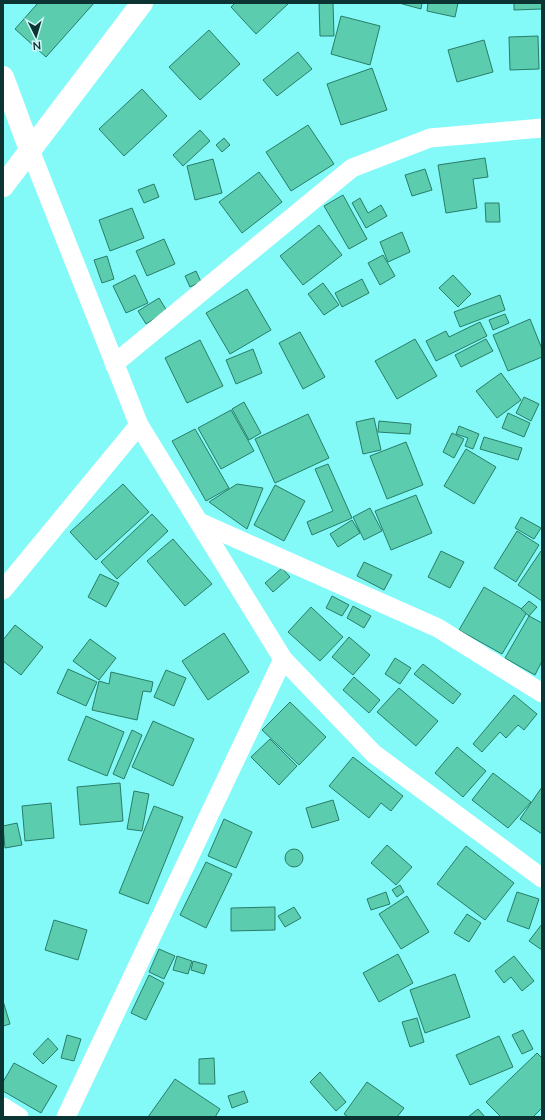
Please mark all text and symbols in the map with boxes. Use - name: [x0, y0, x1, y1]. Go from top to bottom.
- north arrow: [16, 16, 56, 56]
- text: N: [32, 40, 42, 53]

